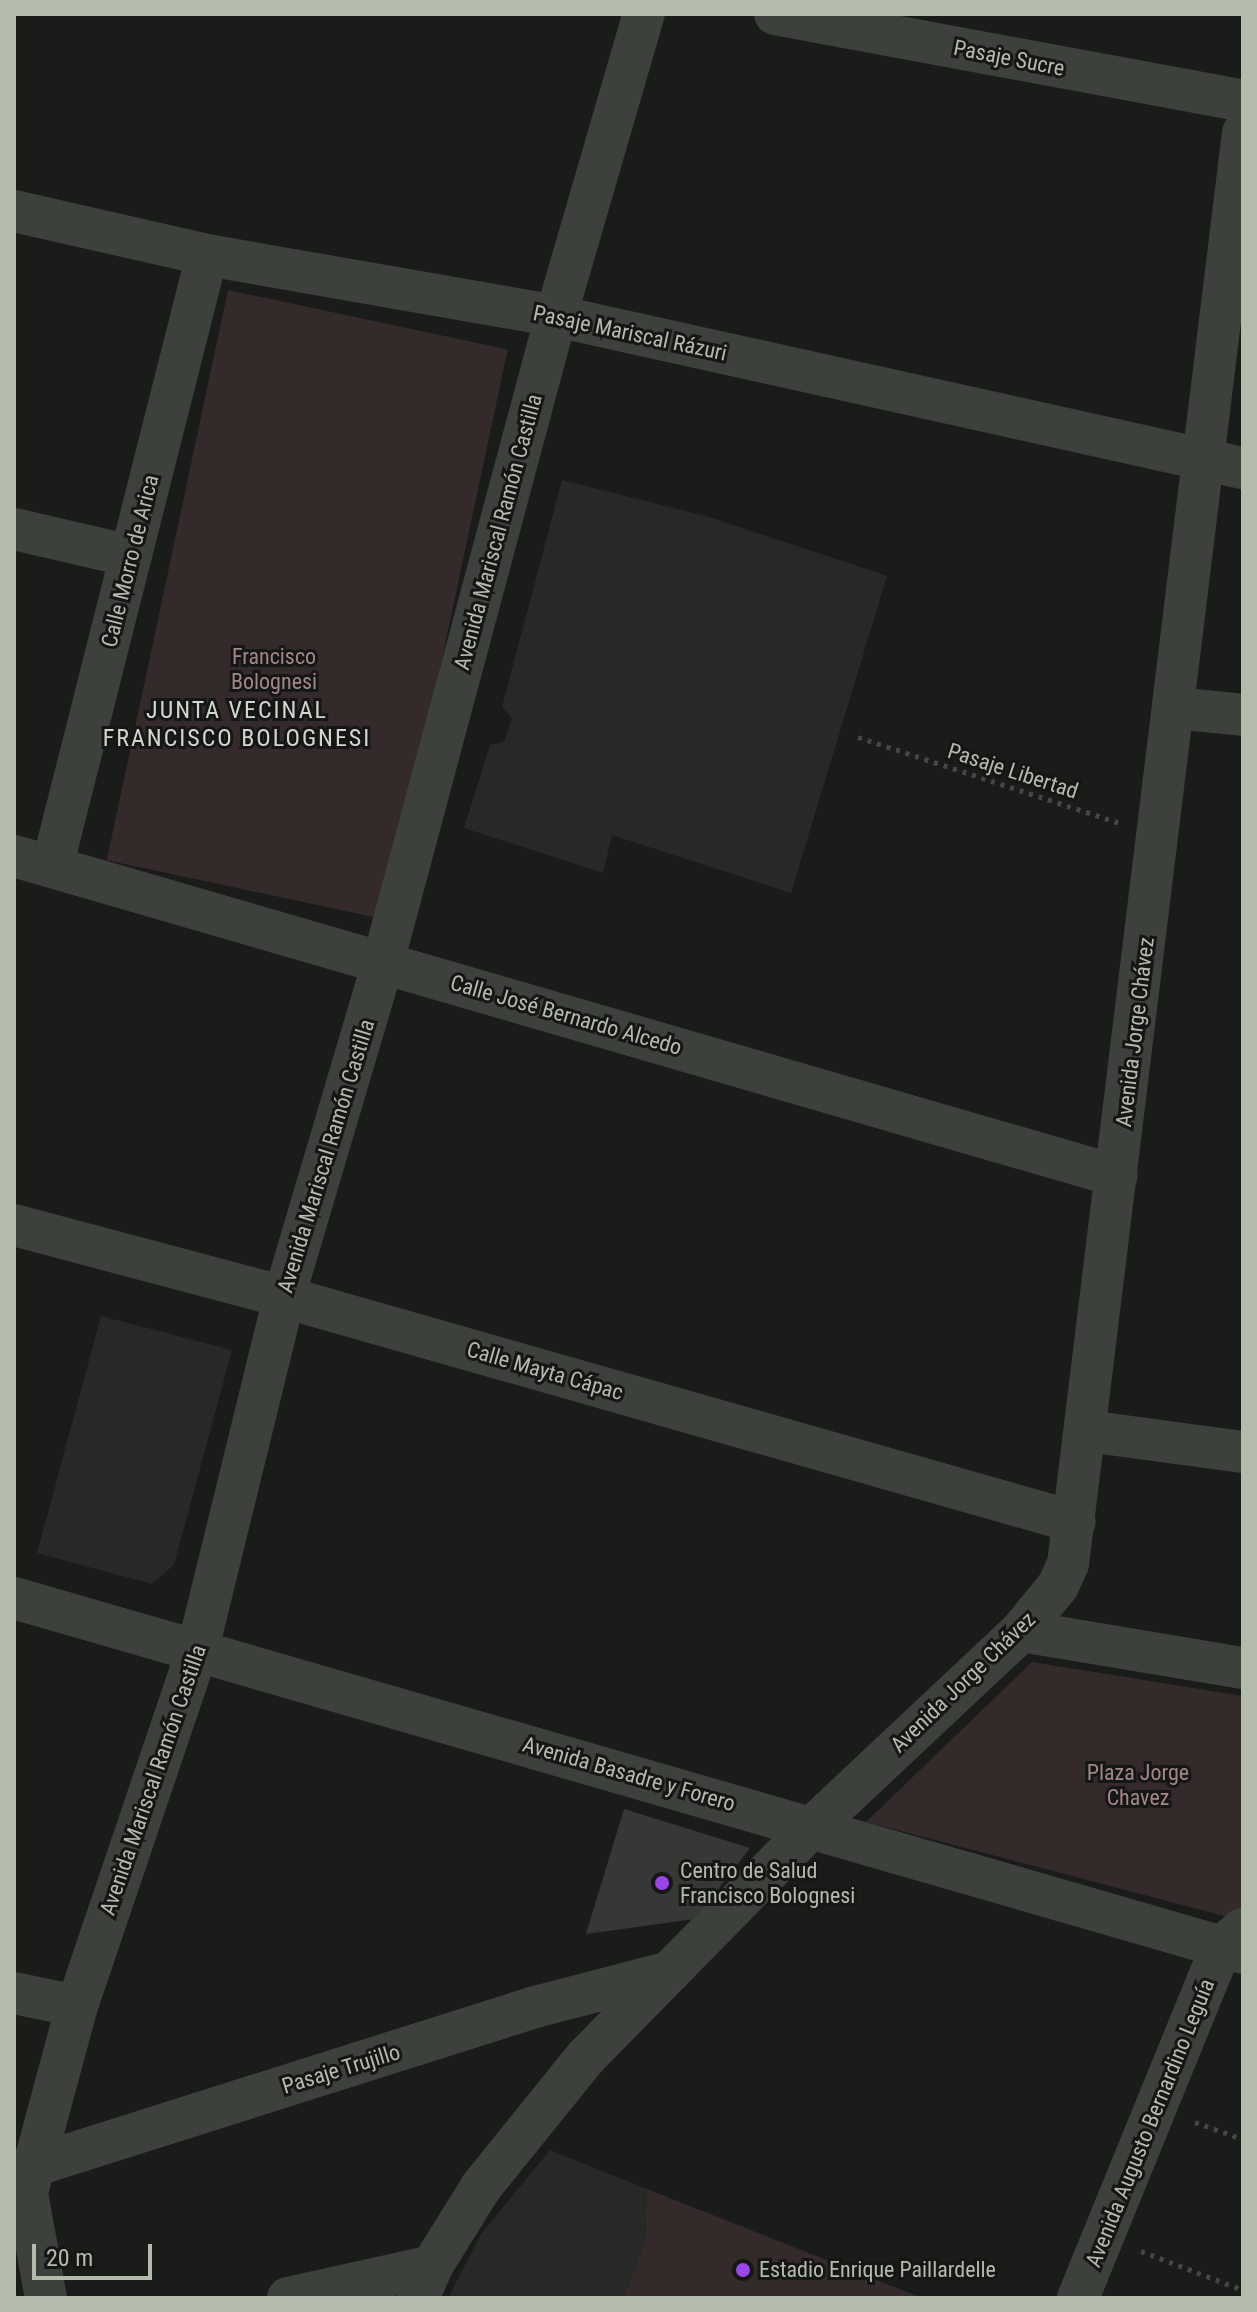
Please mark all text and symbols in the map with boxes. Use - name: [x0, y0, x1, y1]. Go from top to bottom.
- street label: Pasaje Sucre: [951, 34, 1067, 82]
- street label: Pasaje Mariscal Rázuri: [531, 300, 729, 366]
- street label: Avenida Mariscal Ramón Castilla: [448, 391, 548, 673]
- street label: Calle Morro de Arica: [96, 472, 164, 650]
- park label: Francisco Bolognesi: [231, 643, 317, 694]
- district label: JUNTA VECINAL FRANCISCO BOLOGNESI: [103, 697, 371, 753]
- street label: Pasaje Libertad: [945, 738, 1081, 804]
- street label: Avenida Jorge Chávez: [1110, 936, 1160, 1128]
- street label: Calle José Bernardo Alcedo: [447, 969, 685, 1061]
- street label: Avenida Mariscal Ramón Castilla: [272, 1016, 380, 1296]
- street label: Calle Mayta Cápac: [464, 1336, 626, 1406]
- street label: Avenida Jorge Chávez: [885, 1606, 1041, 1758]
- street label: Avenida Mariscal Ramón Castilla: [94, 1641, 212, 1919]
- street label: Avenida Basadre y Forero: [520, 1731, 738, 1817]
- park label: Plaza Jorge Chavez: [1087, 1759, 1189, 1810]
- place label: Centro de Salud Francisco Bolognesi: [680, 1857, 855, 1908]
- marker: Centro de Salud Francisco Bolognesi: [651, 1872, 673, 1894]
- street label: Avenida Augusto Bernardino Leguía: [1080, 1975, 1220, 2271]
- street label: Pasaje Trujillo: [279, 2038, 403, 2100]
- scale bar: [36, 2228, 156, 2278]
- text: 20 m: [46, 2244, 93, 2272]
- place label: Estadio Enrique Paillardelle: [759, 2257, 996, 2283]
- marker: Estadio Enrique Paillardelle: [734, 2261, 752, 2279]

